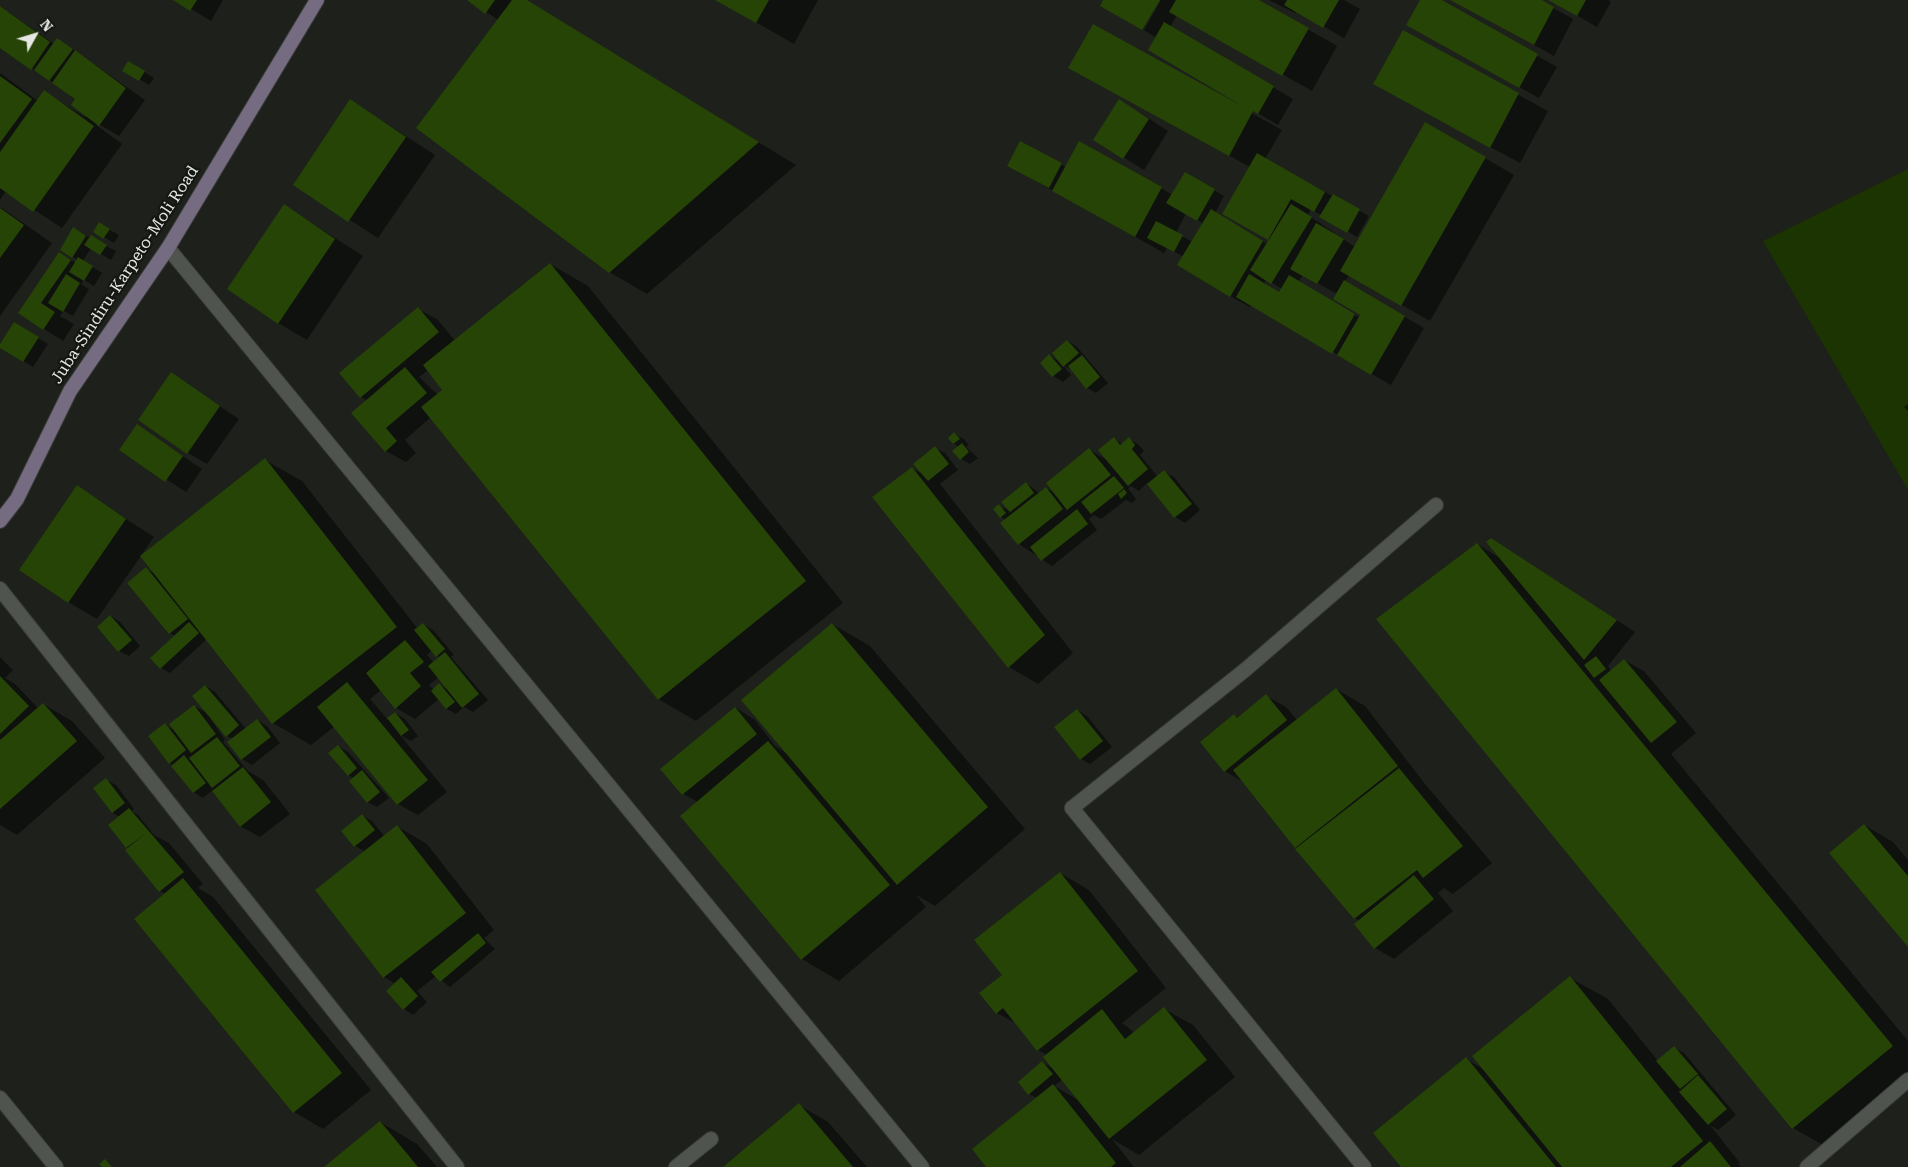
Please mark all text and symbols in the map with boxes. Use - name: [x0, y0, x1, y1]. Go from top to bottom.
- north arrow: [10, 10, 60, 60]
- text: N: [37, 16, 56, 35]
- street label: Juba-Sindiru-Karpeto-Moli Road: [47, 162, 203, 388]

